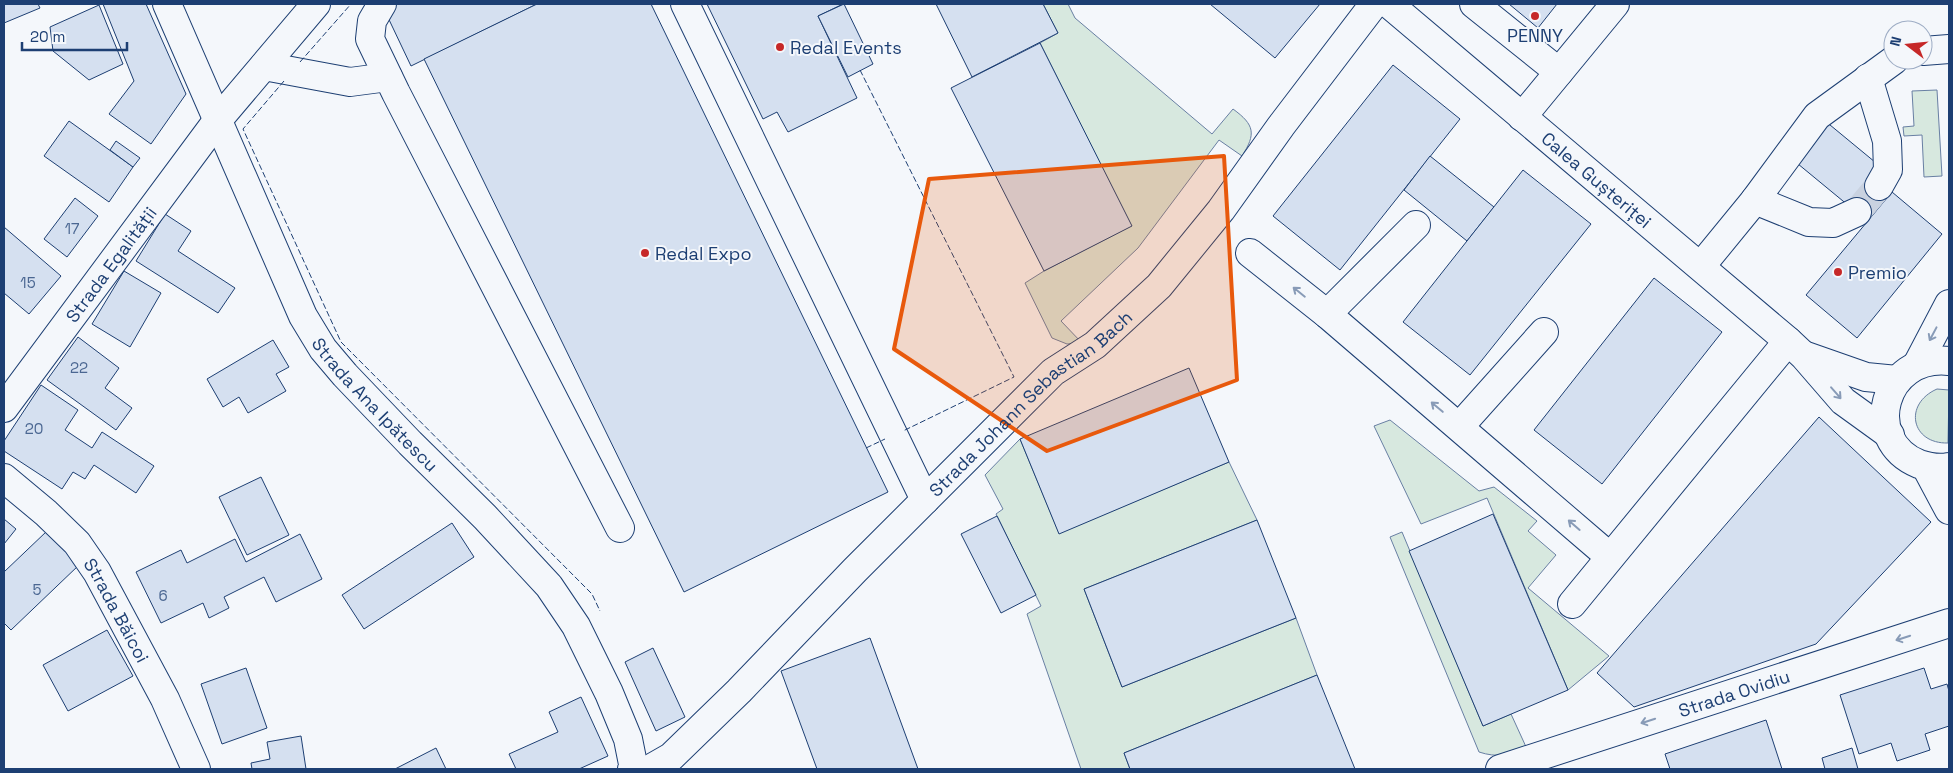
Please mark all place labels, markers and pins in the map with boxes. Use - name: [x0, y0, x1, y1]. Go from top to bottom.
- marker: PENNY: [1529, 10, 1541, 22]
- place label: PENNY: [1507, 24, 1563, 47]
- place label: Redal Events: [790, 36, 902, 59]
- marker: Redal Events: [774, 41, 786, 53]
- place label: Redal Expo: [655, 242, 752, 265]
- marker: Redal Expo: [639, 247, 651, 259]
- place label: Premio: [1848, 261, 1907, 284]
- marker: Premio: [1832, 266, 1844, 278]

